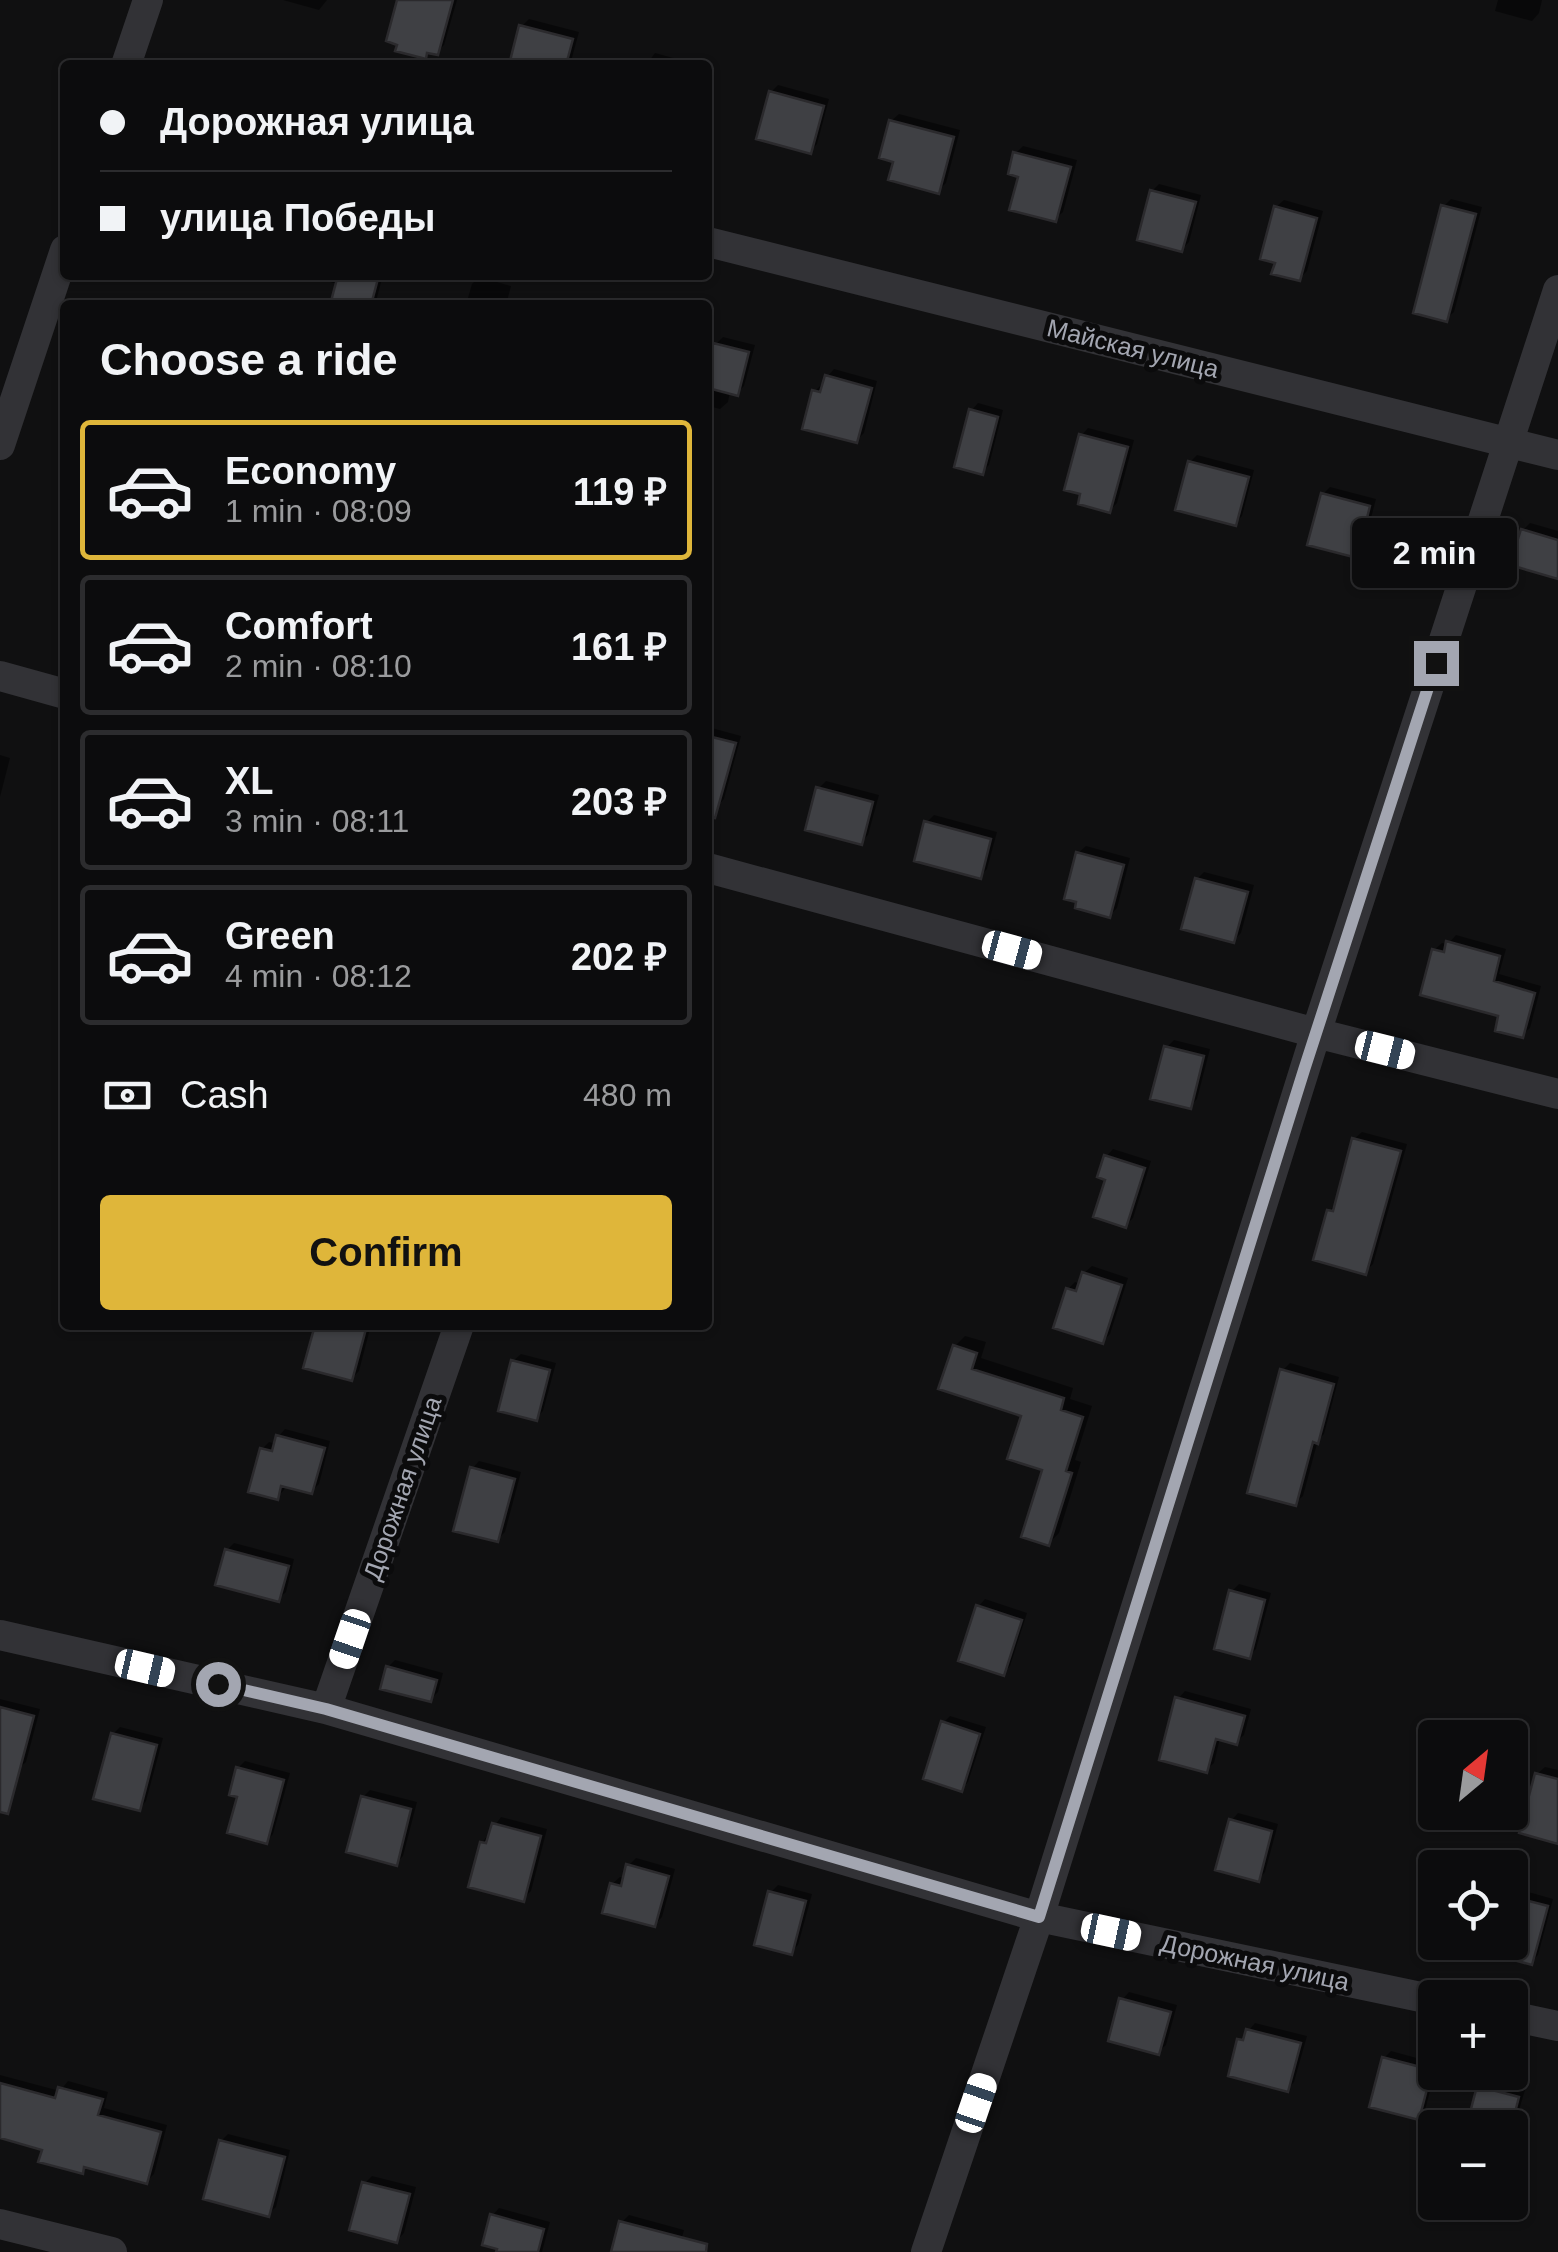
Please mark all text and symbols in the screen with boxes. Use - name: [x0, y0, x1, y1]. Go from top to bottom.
- text: Дорожная улица: [160, 101, 474, 143]
- text: улица Победы: [160, 197, 435, 239]
- street label: Майская улица: [1044, 313, 1222, 383]
- text: Choose a ride: [100, 334, 398, 385]
- icon: car: [105, 445, 195, 535]
- text: Economy: [225, 450, 396, 492]
- text: 119 ₽: [573, 471, 667, 513]
- text: 1 min · 08:09: [225, 493, 412, 529]
- callout: 2 min: [1354, 518, 1518, 588]
- text: 2 min: [1393, 535, 1476, 571]
- icon: car: [105, 600, 195, 690]
- text: Comfort: [225, 605, 373, 647]
- text: 161 ₽: [571, 626, 667, 668]
- route end: [1414, 641, 1459, 686]
- text: 2 min · 08:10: [225, 648, 412, 684]
- icon: car: [105, 755, 195, 845]
- text: XL: [225, 760, 274, 802]
- text: 203 ₽: [571, 781, 667, 823]
- text: 3 min · 08:11: [225, 803, 409, 839]
- icon: car: [105, 910, 195, 1000]
- text: Green: [225, 915, 335, 957]
- car: [979, 928, 1045, 972]
- text: 202 ₽: [571, 936, 667, 978]
- text: 4 min · 08:12: [225, 958, 412, 994]
- car: [1352, 1028, 1418, 1072]
- icon: cash: [100, 1068, 155, 1123]
- text: Cash: [180, 1074, 269, 1116]
- text: 480 m: [583, 1077, 672, 1113]
- button: Confirm: [100, 1195, 672, 1310]
- street label: Дорожная улица: [357, 1392, 447, 1583]
- car: [326, 1606, 374, 1672]
- car: [112, 1647, 178, 1689]
- route start: [196, 1662, 241, 1707]
- north arrow: [1418, 1720, 1528, 1830]
- map controls: [1418, 1720, 1528, 2220]
- button: locate: [1418, 1850, 1528, 1960]
- car: [1079, 1911, 1143, 1953]
- street label: Дорожная улица: [1158, 1928, 1352, 1996]
- button: +: [1418, 1980, 1528, 2090]
- car: [952, 2070, 1000, 2136]
- button: −: [1418, 2110, 1528, 2220]

